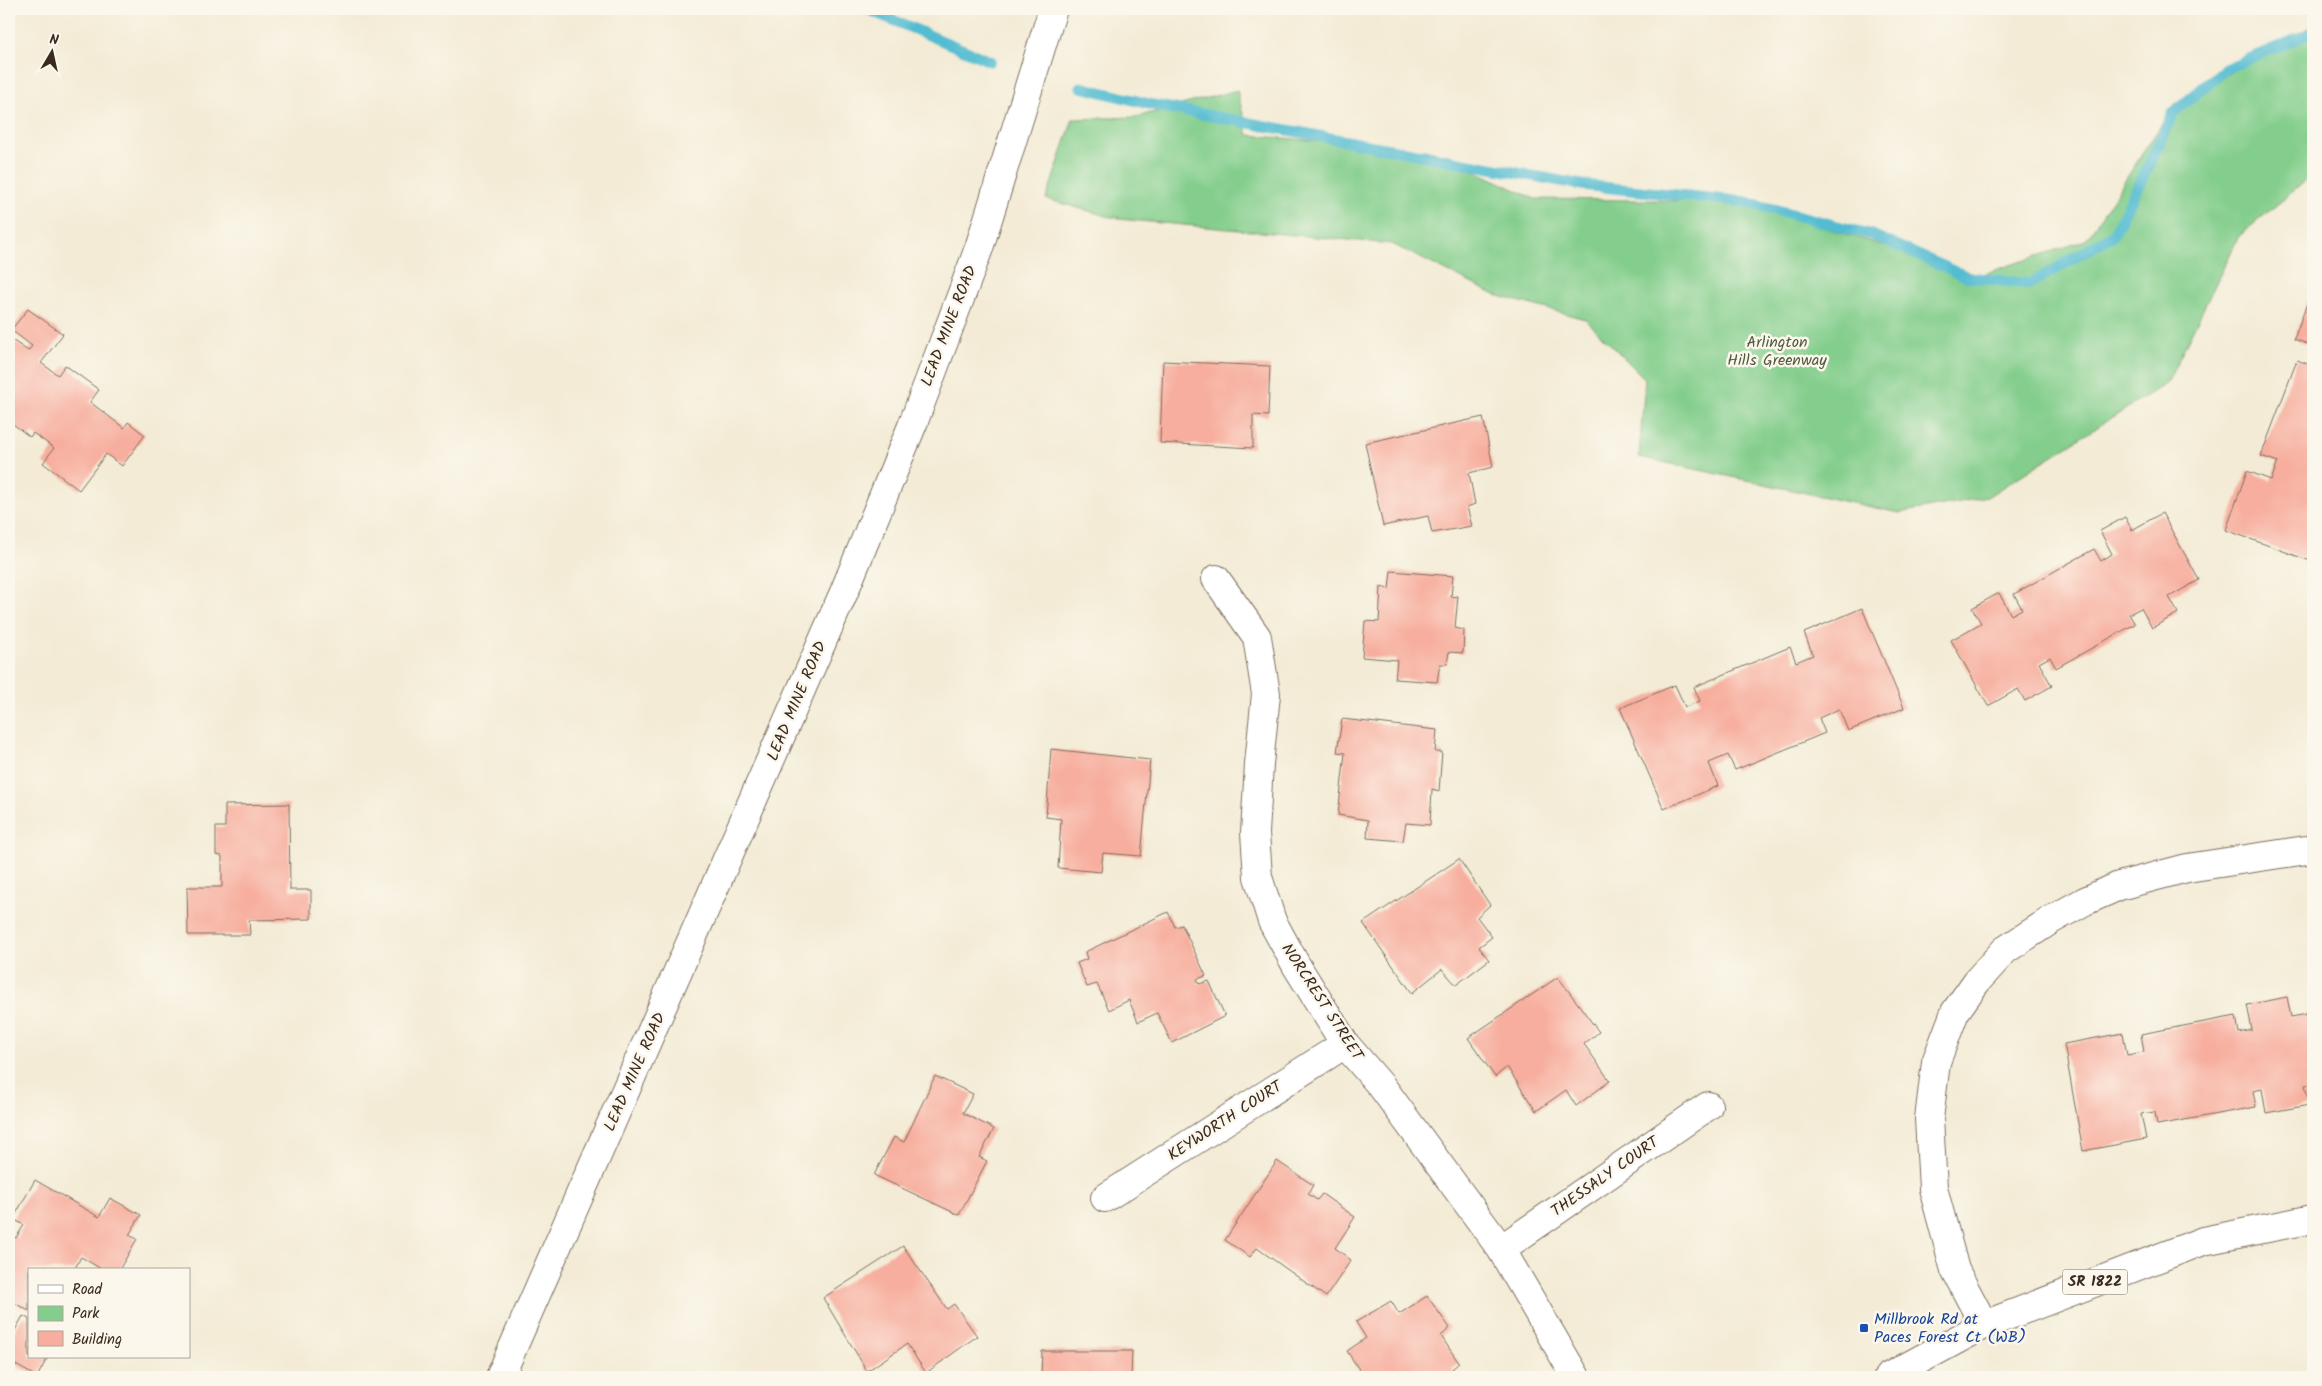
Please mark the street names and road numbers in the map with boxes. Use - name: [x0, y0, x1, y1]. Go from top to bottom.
- street label: LEAD MINE ROAD: [914, 262, 984, 390]
- street label: LEAD MINE ROAD: [760, 637, 834, 765]
- street label: NORCREST STREET: [1275, 938, 1370, 1067]
- street label: LEAD MINE ROAD: [598, 1008, 672, 1136]
- street label: KEYWORTH COURT: [1163, 1074, 1288, 1167]
- street label: THESSALY COURT: [1546, 1130, 1665, 1224]
- road number: SR 1822: [2062, 1270, 2128, 1294]

